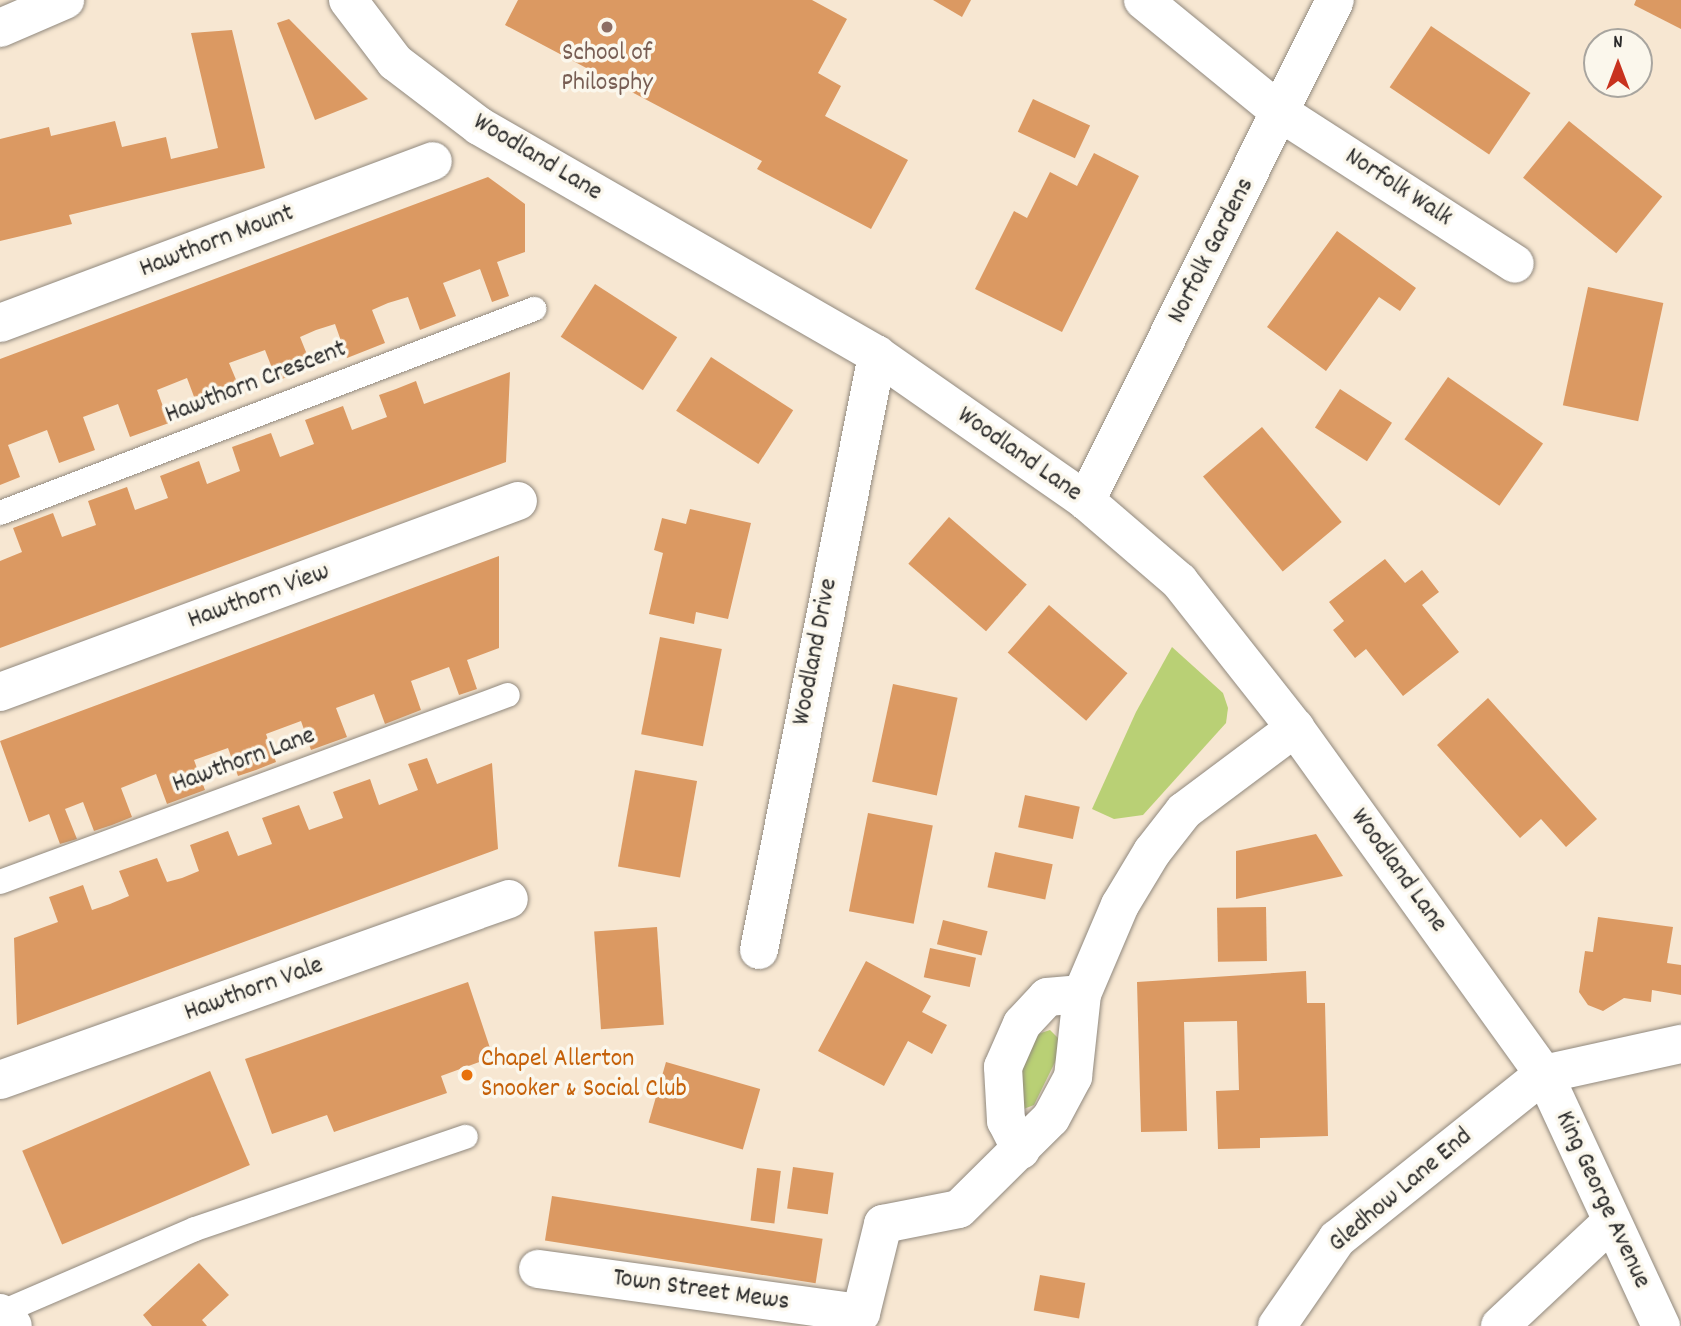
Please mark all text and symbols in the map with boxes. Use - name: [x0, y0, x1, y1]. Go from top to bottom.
- marker: School of Philosphy: [599, 19, 615, 35]
- north arrow: [1583, 28, 1653, 98]
- text: N: [1613, 30, 1623, 57]
- place label: School of Philosphy: [561, 38, 653, 100]
- street label: Woodland Lane: [467, 107, 607, 209]
- street label: Norfolk Walk: [1339, 142, 1457, 234]
- street label: Norfolk Gardens: [1162, 173, 1262, 329]
- street label: Hawthorn Mount: [136, 198, 298, 286]
- street label: Hawthorn Crescent: [161, 334, 351, 432]
- street label: Woodland Lane: [951, 401, 1087, 509]
- street label: Hawthorn View: [184, 557, 334, 637]
- street label: Woodland Drive: [786, 576, 846, 728]
- street label: Hawthorn Lane: [169, 721, 319, 801]
- street label: Woodland Lane: [1343, 803, 1453, 939]
- street label: Hawthorn Vale: [180, 950, 328, 1030]
- place label: Chapel Allerton Snooker & Social Club: [481, 1044, 687, 1106]
- marker: Chapel Allerton Snooker & Social Club: [459, 1067, 475, 1083]
- street label: King George Avenue: [1547, 1106, 1657, 1294]
- street label: Gledhow Lane End: [1323, 1122, 1479, 1260]
- street label: Town Street Mews: [611, 1263, 791, 1319]

